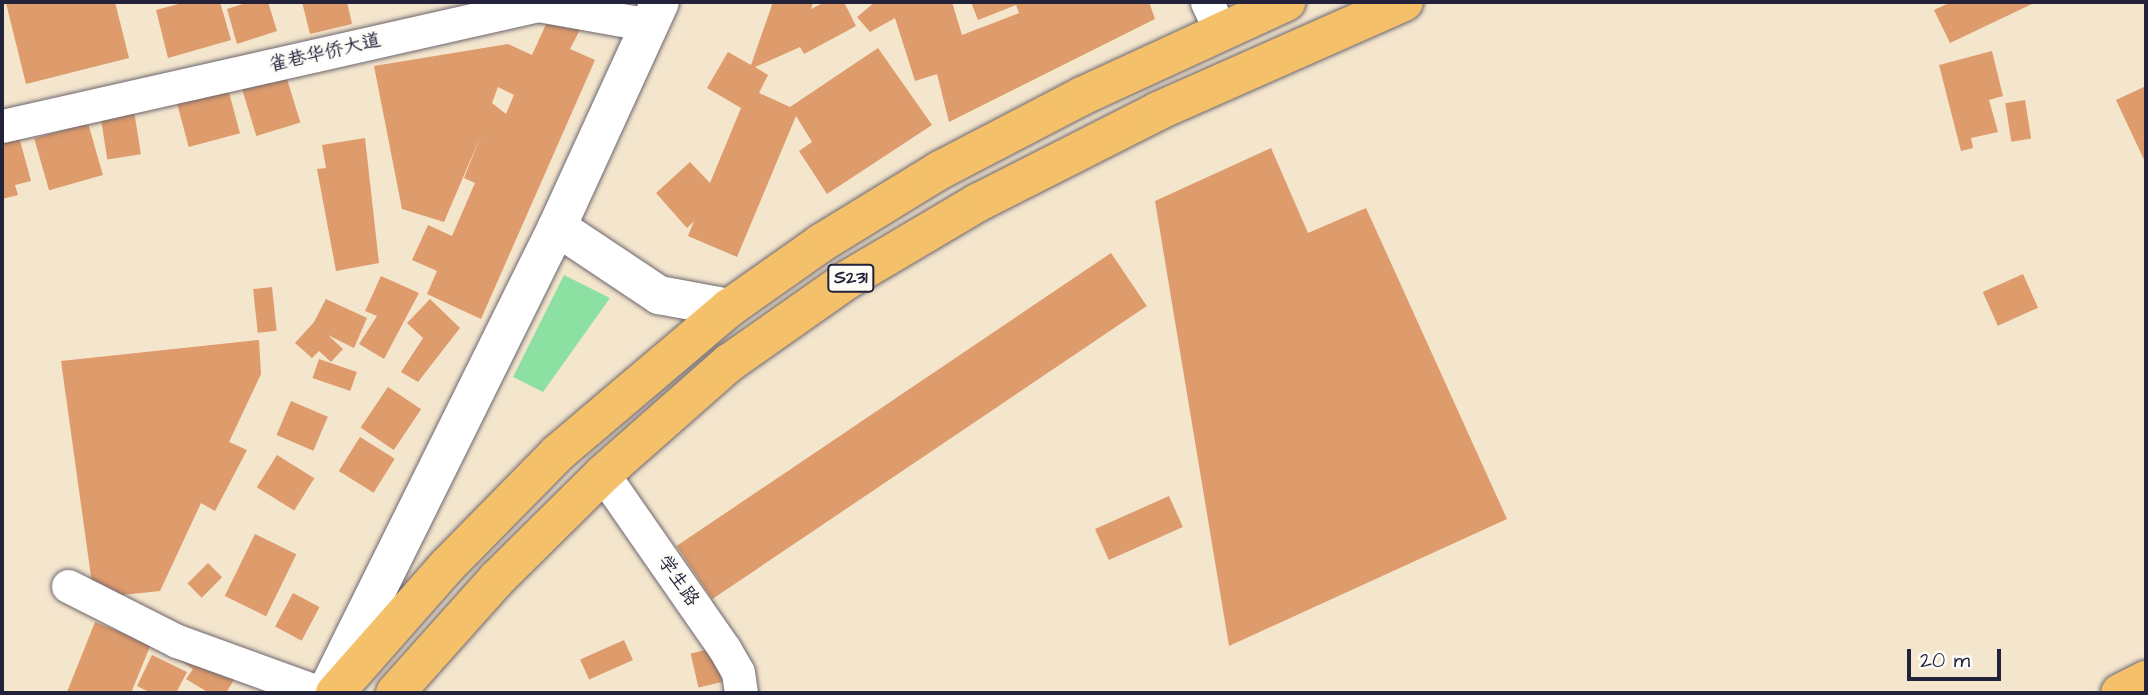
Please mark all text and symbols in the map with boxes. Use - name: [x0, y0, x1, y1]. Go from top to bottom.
- street label: 雀巷华侨大道: [267, 29, 383, 77]
- road number: S231: [826, 264, 876, 292]
- street label: 学生路: [652, 551, 704, 611]
- scale bar: [1910, 636, 2004, 680]
- text: 20 m: [1920, 646, 1970, 675]

